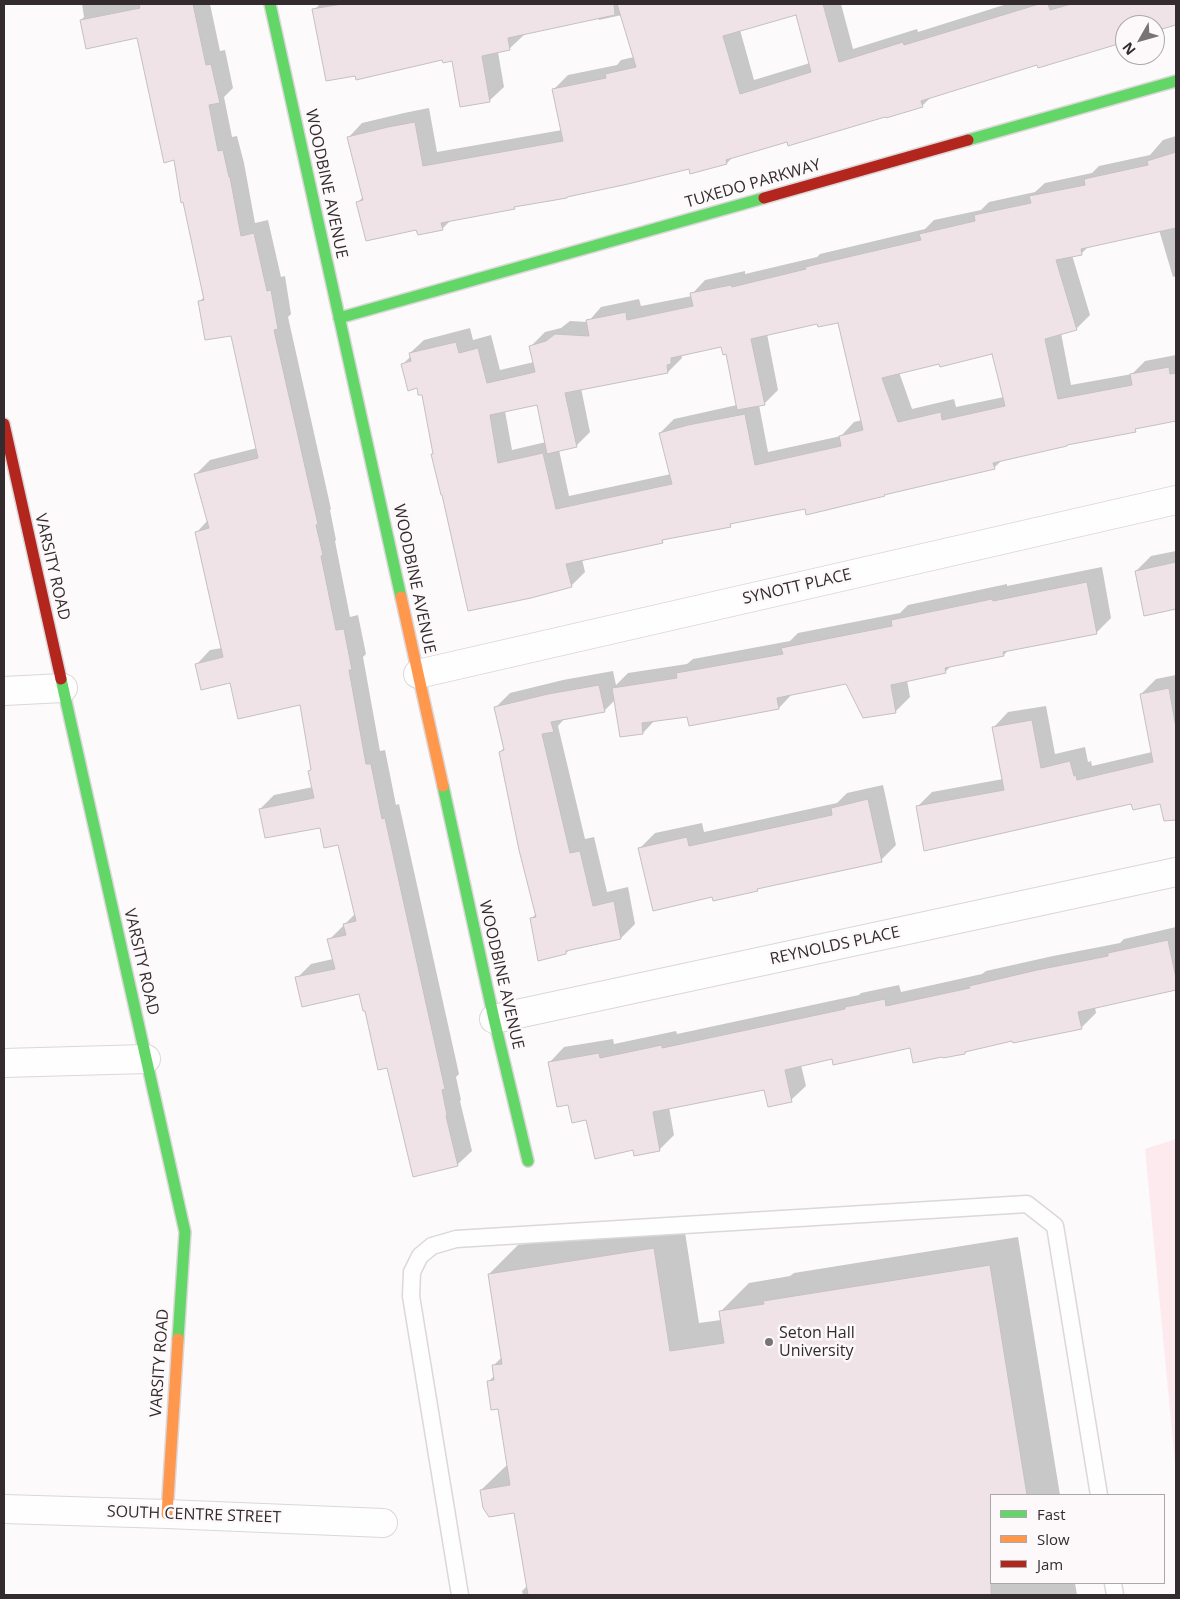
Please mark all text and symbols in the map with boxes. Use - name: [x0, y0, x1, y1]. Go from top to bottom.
- north arrow: [1115, 15, 1165, 65]
- text: N: [1118, 39, 1140, 59]
- street label: WOODBINE AVENUE: [301, 108, 351, 260]
- street label: TUXEDO PARKWAY: [683, 155, 823, 213]
- street label: WOODBINE AVENUE: [389, 503, 439, 655]
- street label: VARSITY ROAD: [30, 512, 74, 622]
- street label: SYNOTT PLACE: [741, 565, 853, 609]
- street label: WOODBINE AVENUE: [475, 899, 527, 1051]
- street label: VARSITY ROAD: [119, 907, 163, 1017]
- street label: REYNOLDS PLACE: [768, 923, 902, 969]
- street label: VARSITY ROAD: [147, 1308, 173, 1418]
- place label: Seton Hall University: [779, 1323, 855, 1361]
- marker: Seton Hall University: [763, 1336, 775, 1348]
- legend: [990, 1494, 1165, 1584]
- street label: SOUTH CENTRE STREET: [106, 1502, 282, 1528]
- text: Fast: [1037, 1504, 1066, 1524]
- text: Slow: [1037, 1529, 1070, 1549]
- text: Jam: [1037, 1554, 1063, 1574]

